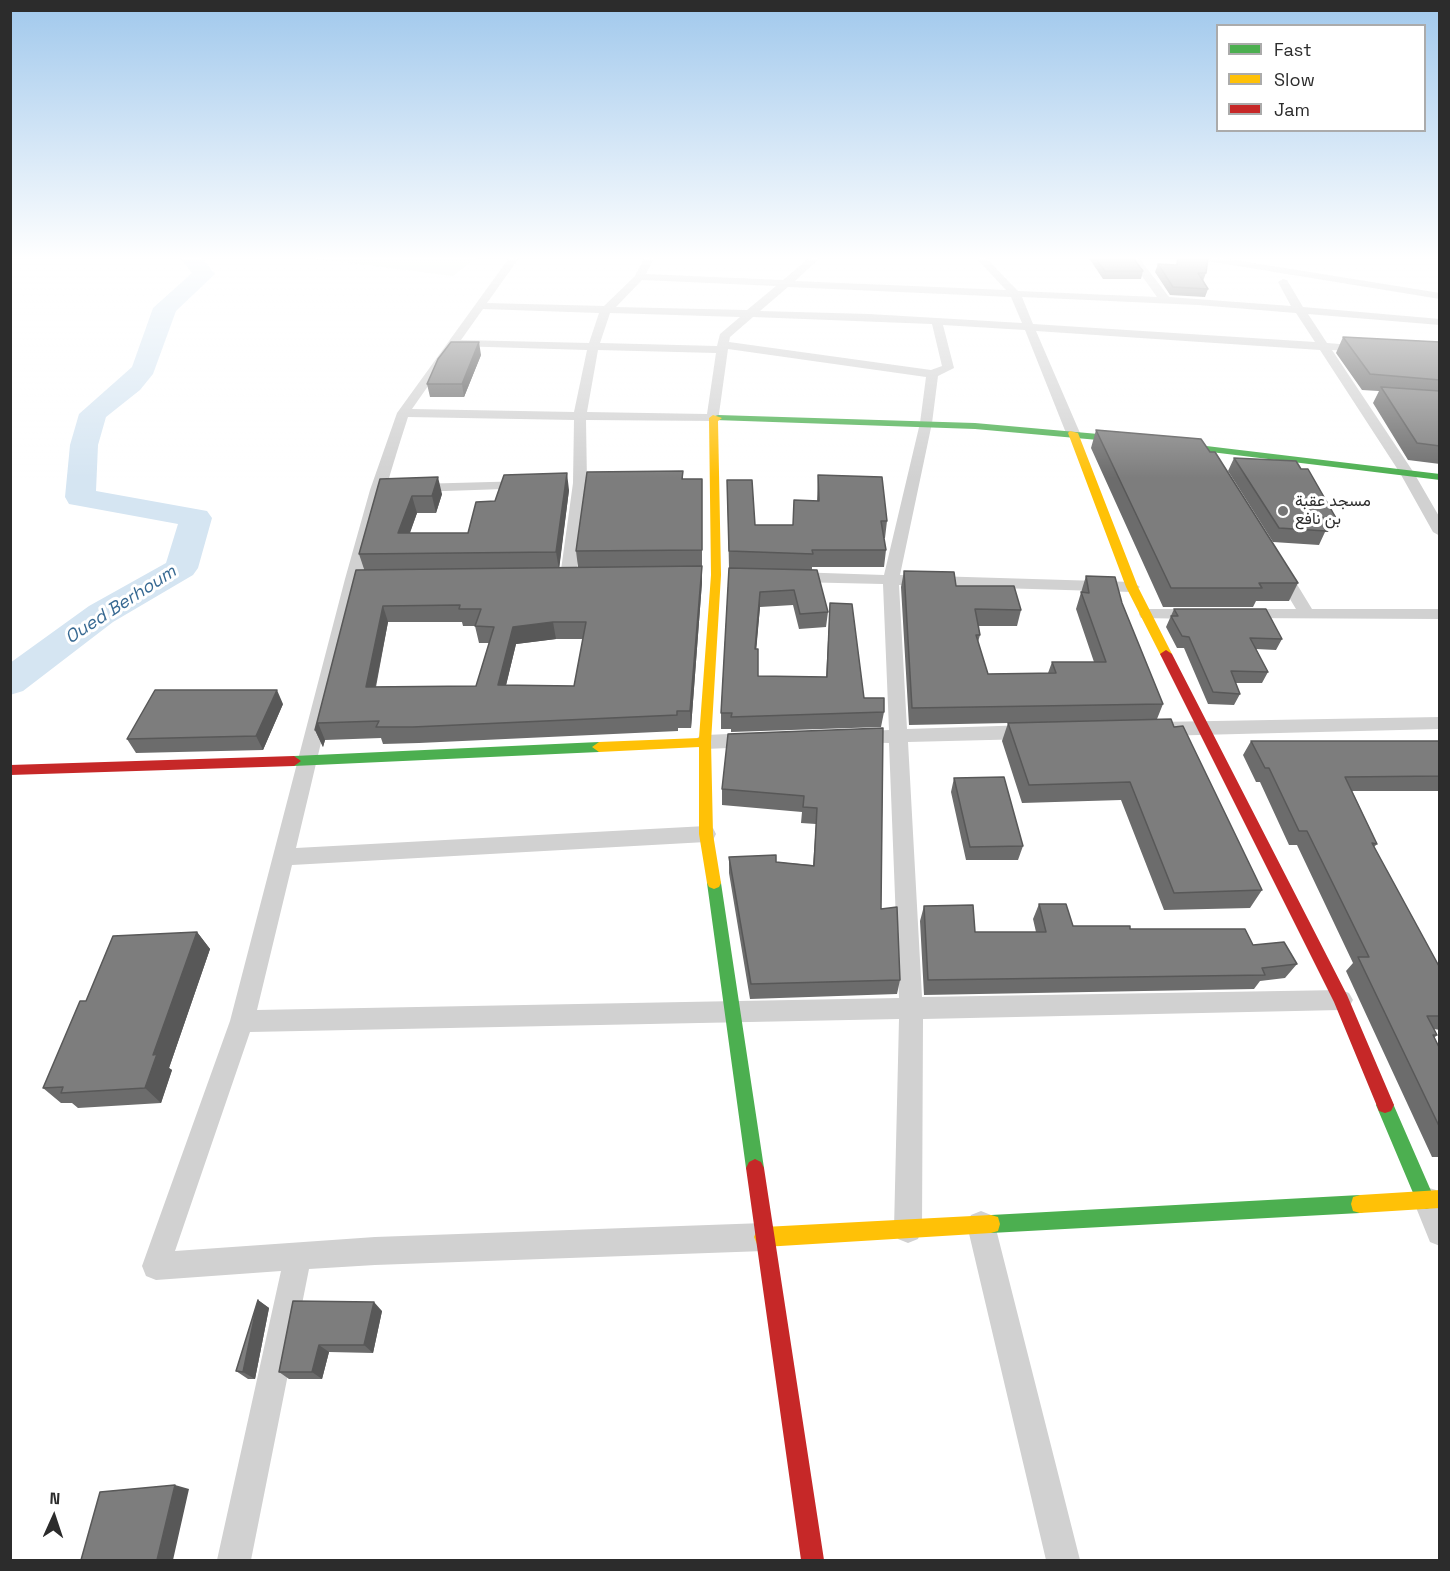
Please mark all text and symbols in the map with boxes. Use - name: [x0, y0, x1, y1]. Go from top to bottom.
- legend: [1216, 24, 1426, 132]
- text: Fast: [1274, 38, 1311, 61]
- text: Slow: [1274, 68, 1315, 91]
- text: Jam: [1274, 98, 1310, 121]
- place label: مسجد عقبة بن نافع: [1295, 492, 1371, 530]
- marker: مسجد عقبة بن نافع: [1276, 504, 1290, 518]
- water label: Oued Berhoum: [61, 561, 181, 649]
- north arrow: [24, 1487, 84, 1547]
- text: N: [49, 1488, 61, 1509]

